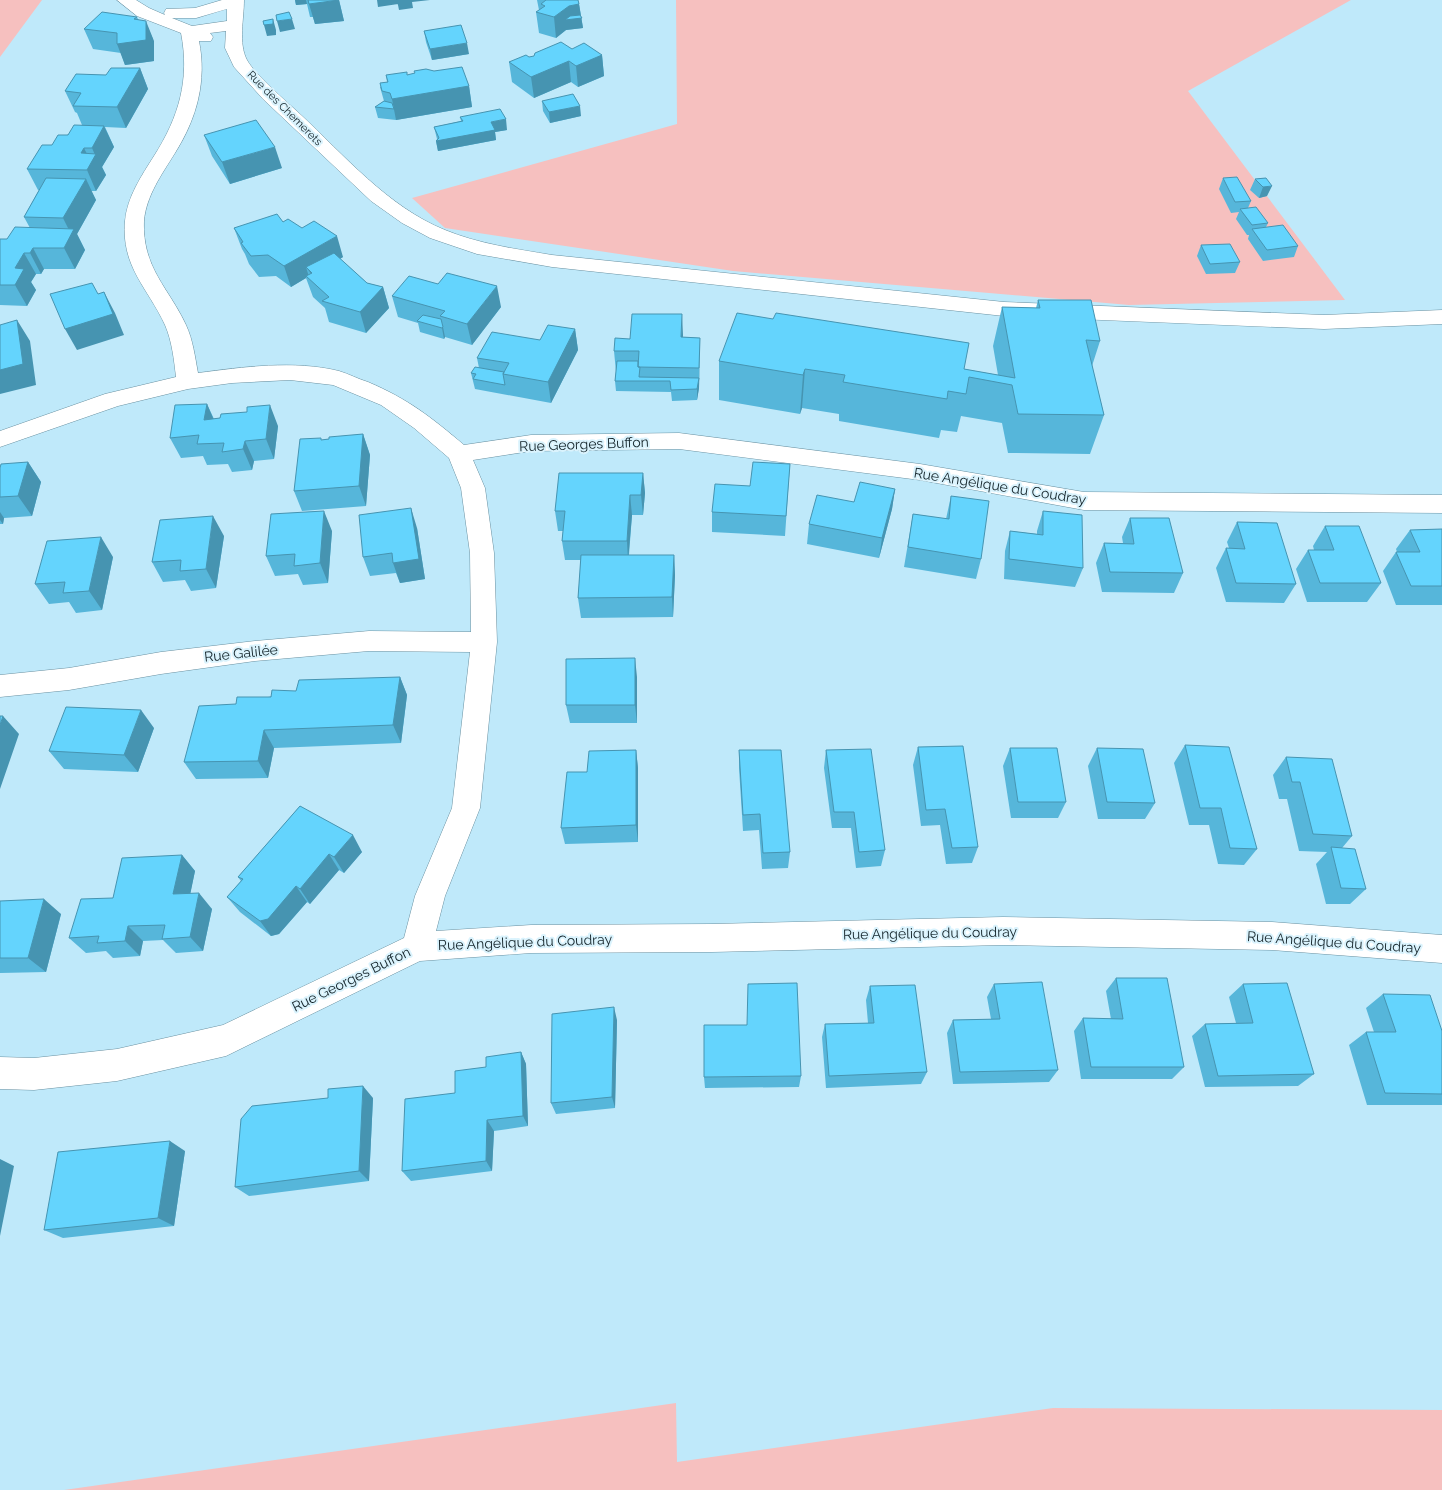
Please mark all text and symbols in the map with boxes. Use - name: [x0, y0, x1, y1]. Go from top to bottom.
- street label: Rue des Chemerets: [245, 68, 325, 148]
- street label: Rue Georges Buffon: [519, 434, 649, 454]
- street label: Rue Angélique du Coudray: [913, 464, 1088, 508]
- street label: Rue Galilée: [203, 641, 279, 665]
- street label: Rue Angélique du Coudray: [843, 923, 1018, 943]
- street label: Rue Angélique du Coudray: [1247, 928, 1422, 956]
- street label: Rue Angélique du Coudray: [438, 931, 613, 953]
- street label: Rue Georges Buffon: [289, 943, 413, 1015]

